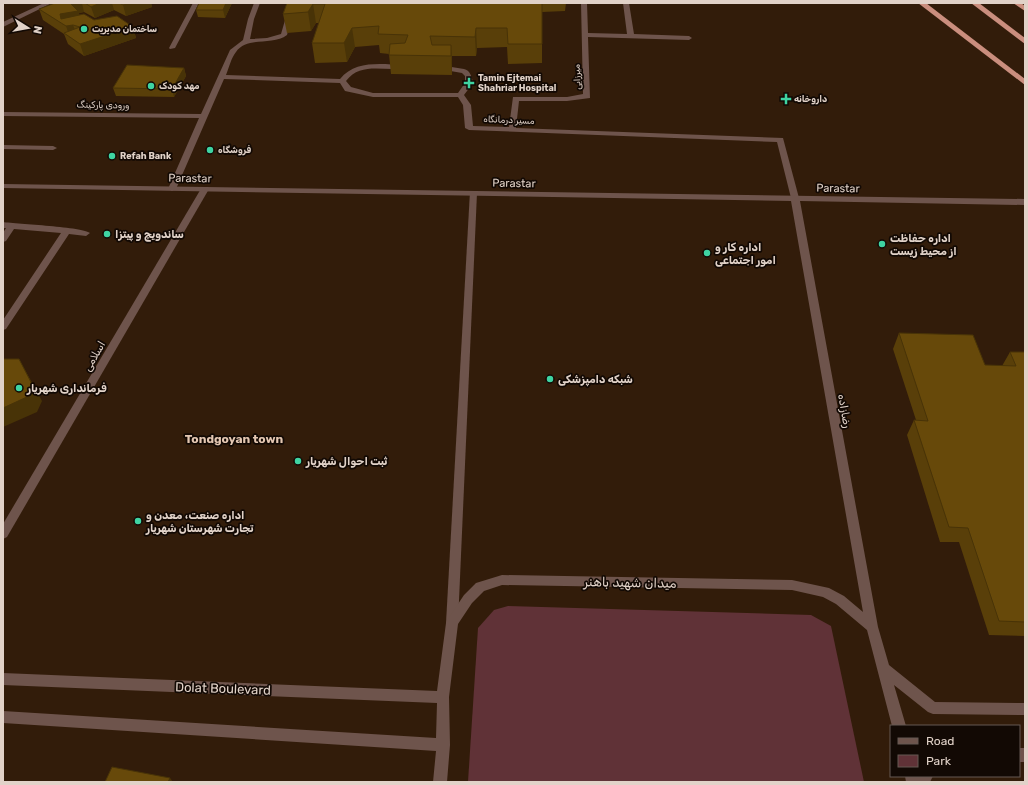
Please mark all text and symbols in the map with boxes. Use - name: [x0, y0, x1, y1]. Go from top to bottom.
- north arrow: [8, 8, 48, 48]
- marker: ساختمان مدیریت: [79, 24, 89, 34]
- place label: ساختمان مدیریت: [92, 24, 158, 35]
- text: N: [30, 25, 44, 35]
- street label: میرزایی: [572, 64, 582, 90]
- place label: Tamin Ejtemai Shahriar Hospital: [478, 73, 557, 93]
- marker: Tamin Ejtemai Shahriar Hospital: [463, 77, 475, 89]
- marker: مهد کودک: [146, 81, 156, 91]
- place label: مهد کودک: [159, 81, 199, 92]
- marker: داروخانه: [781, 94, 791, 104]
- place label: داروخانه: [794, 94, 827, 105]
- street label: ورودی پارکینگ: [76, 100, 130, 111]
- street label: مسیر درمانگاه: [483, 114, 535, 126]
- place label: فروشگاه: [218, 144, 251, 156]
- marker: فروشگاه: [205, 145, 215, 155]
- marker: Refah Bank: [107, 151, 117, 161]
- place label: Refah Bank: [120, 151, 172, 161]
- street label: Parastar: [168, 172, 213, 185]
- street label: Parastar: [492, 177, 537, 190]
- street label: Parastar: [816, 182, 861, 195]
- place label: ساندویچ و پیتزا: [115, 228, 184, 242]
- marker: ساندویچ و پیتزا: [102, 229, 112, 239]
- place label: اداره حفاظت از محیط زیست: [890, 232, 957, 258]
- marker: اداره حفاظت از محیط زیست: [877, 239, 887, 249]
- place label: اداره کار و امور اجتماعی: [715, 241, 776, 267]
- marker: اداره کار و امور اجتماعی: [702, 248, 712, 258]
- street label: اسلامی: [81, 339, 108, 374]
- place label: شبکه دامپزشکی: [558, 373, 633, 387]
- marker: شبکه دامپزشکی: [545, 374, 555, 384]
- place label: فرمانداری شهریار: [26, 382, 107, 395]
- marker: فرمانداری شهریار: [14, 383, 24, 393]
- street label: رضازاده: [835, 393, 854, 430]
- district label: Tondgoyan town: [185, 432, 283, 446]
- place label: ثبت احوال شهریار: [305, 455, 388, 468]
- marker: ثبت احوال شهریار: [293, 456, 303, 466]
- place label: اداره صنعت، معدن و تجارت شهرستان شهریار: [145, 509, 255, 535]
- marker: اداره صنعت، معدن و تجارت شهرستان شهریار: [133, 516, 143, 526]
- street label: میدان شهید باهنر: [582, 574, 677, 592]
- street label: Dolat Boulevard: [175, 679, 271, 698]
- legend: [890, 725, 1020, 777]
- text: Road: [926, 734, 954, 748]
- text: Park: [926, 754, 952, 768]

